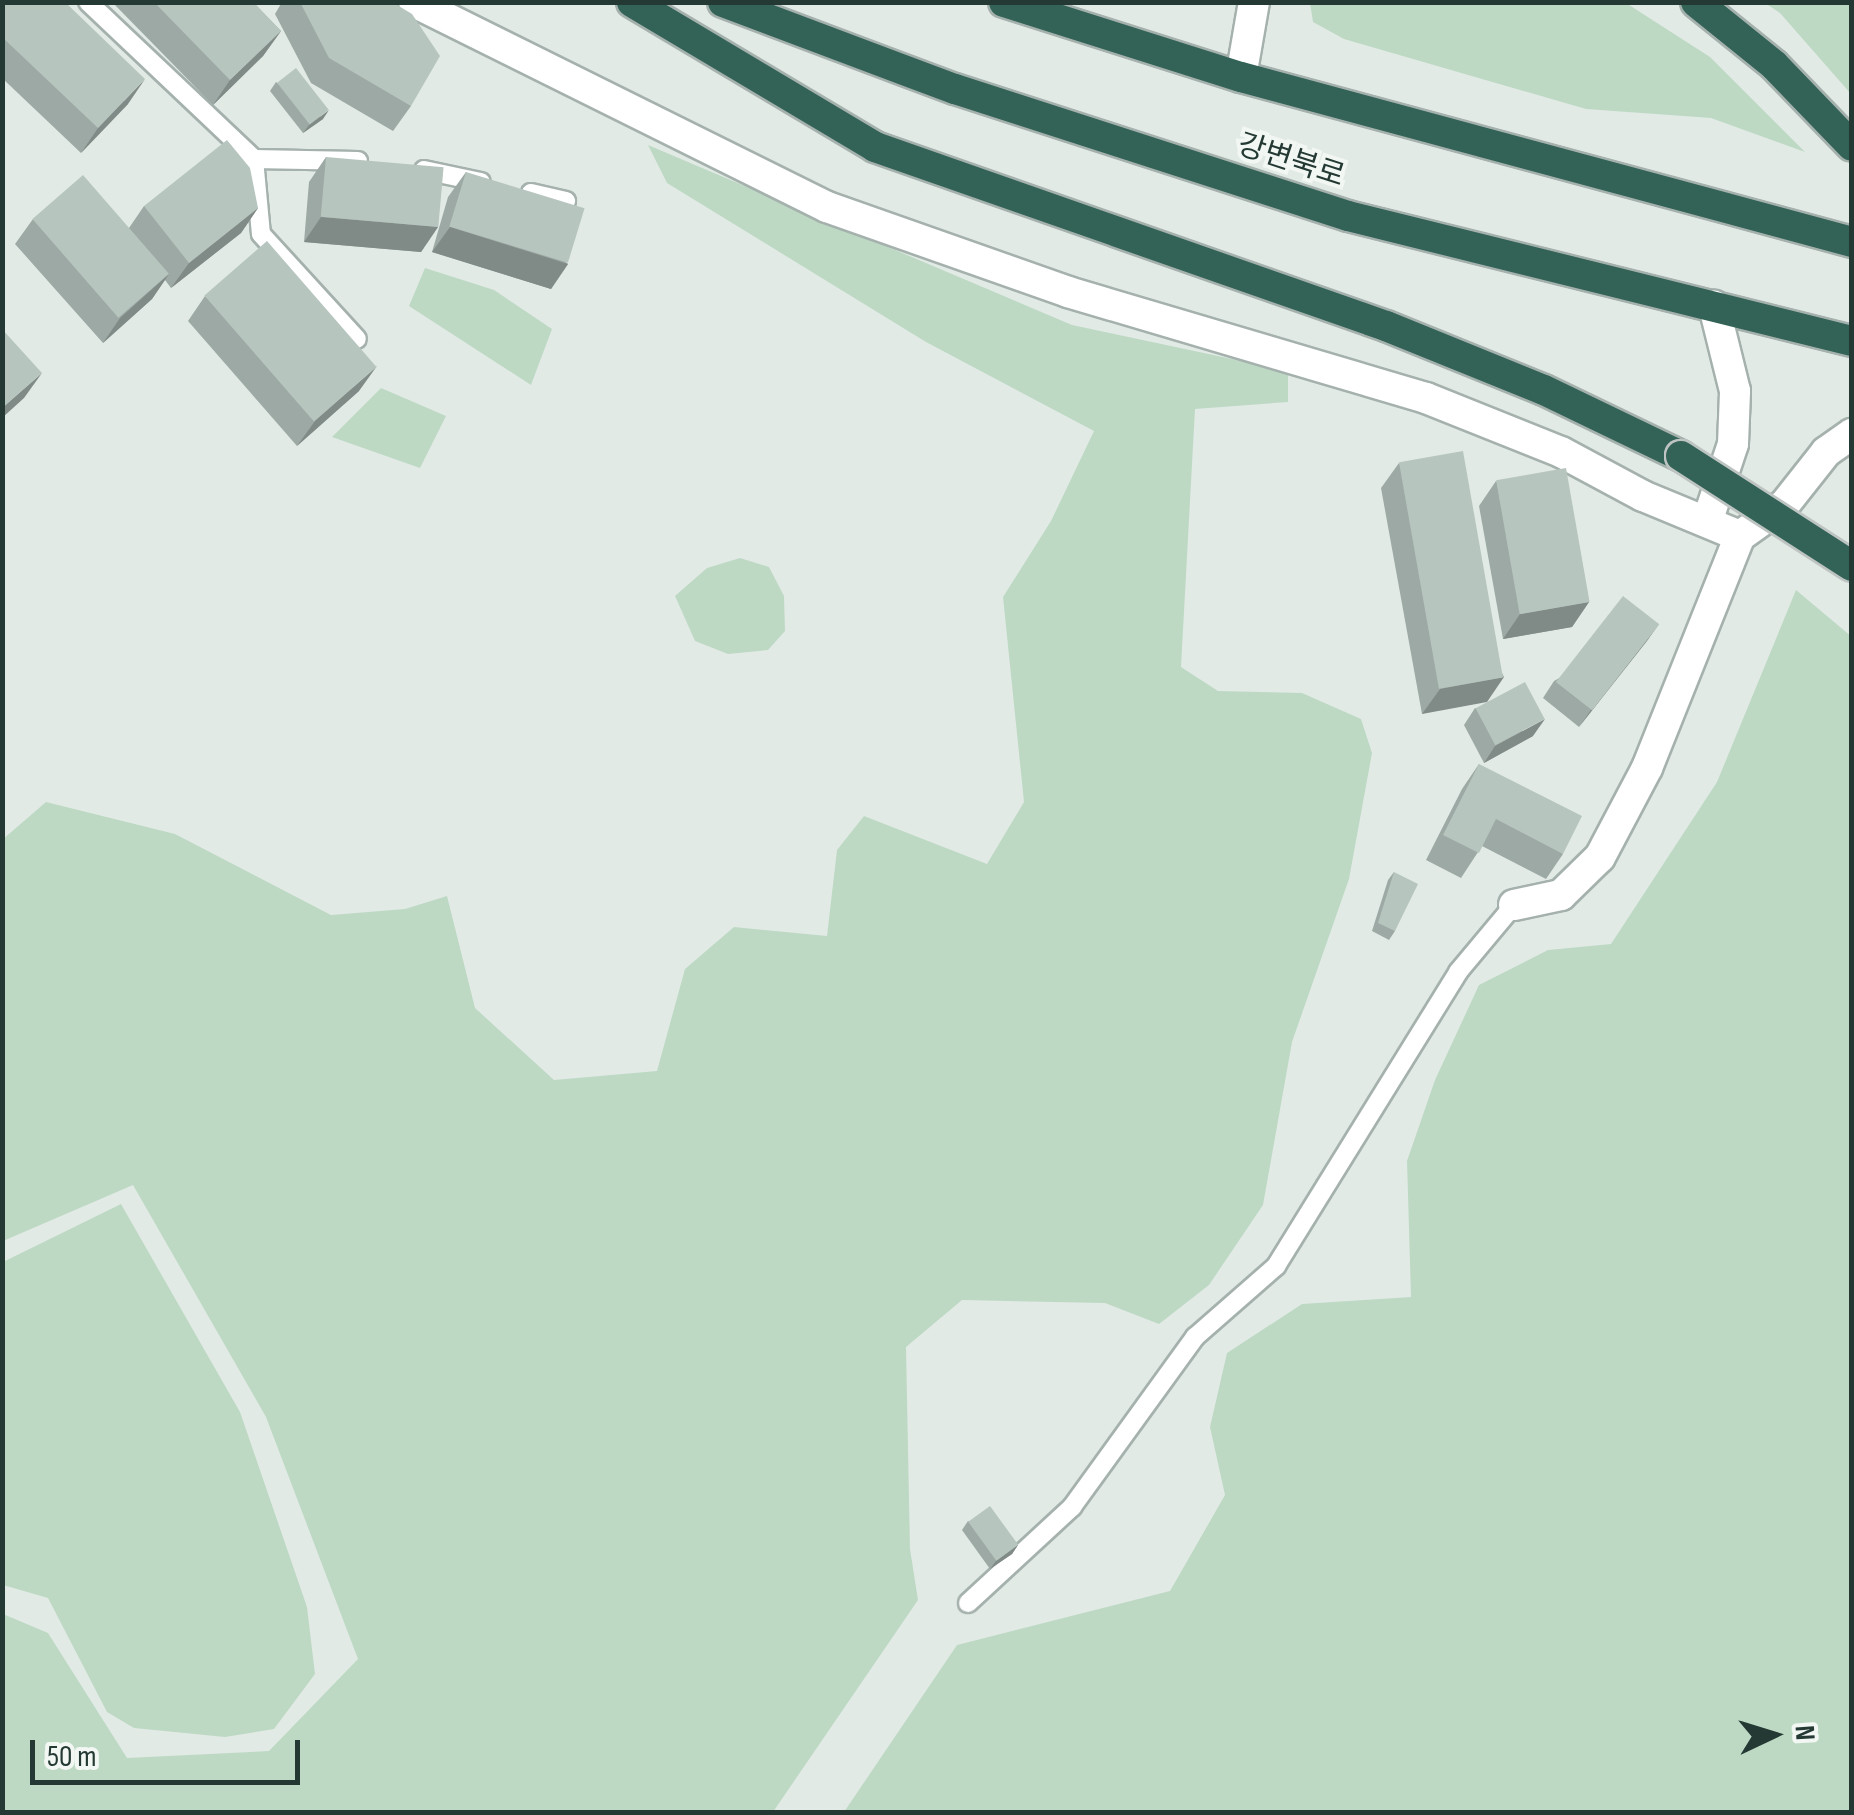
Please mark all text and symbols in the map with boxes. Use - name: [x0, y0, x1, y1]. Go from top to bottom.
- street label: 강변북로: [1233, 127, 1349, 195]
- north arrow: [1724, 1685, 1824, 1785]
- scale bar: [35, 1720, 305, 1782]
- text: N: [1787, 1724, 1821, 1741]
- text: 50 m: [47, 1739, 96, 1775]

